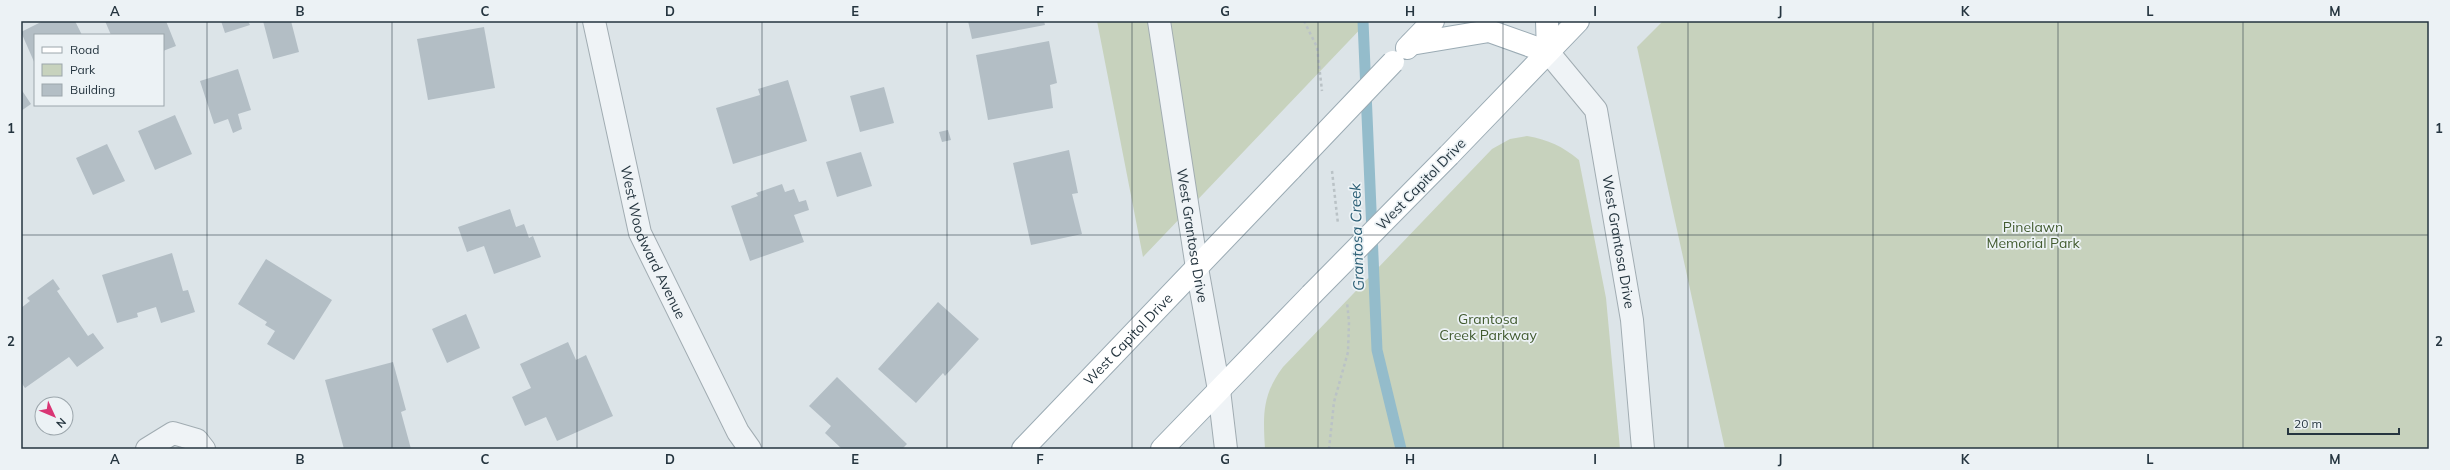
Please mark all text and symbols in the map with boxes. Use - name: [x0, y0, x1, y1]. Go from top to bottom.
- text: A: [110, 3, 120, 19]
- text: B: [296, 3, 305, 19]
- text: C: [481, 3, 490, 19]
- text: D: [665, 3, 675, 19]
- text: E: [851, 3, 859, 19]
- text: F: [1036, 3, 1044, 19]
- text: G: [1220, 3, 1230, 19]
- text: H: [1405, 3, 1415, 19]
- text: I: [1593, 3, 1597, 19]
- text: J: [1778, 3, 1782, 19]
- text: K: [1961, 3, 1971, 19]
- text: L: [2146, 3, 2154, 19]
- text: M: [2329, 3, 2341, 19]
- legend: [34, 34, 164, 106]
- text: Road: [70, 42, 99, 57]
- text: Park: [70, 62, 96, 77]
- text: Building: [70, 82, 115, 97]
- text: 1: [7, 120, 15, 136]
- text: 1: [2435, 120, 2443, 136]
- street label: West Capitol Drive: [1373, 134, 1469, 234]
- street label: West Woodward Avenue: [617, 164, 690, 322]
- street label: West Grantosa Drive: [1173, 167, 1212, 304]
- street label: West Grantosa Drive: [1598, 174, 1639, 310]
- water label: Grantosa Creek: [1345, 182, 1368, 291]
- park label: Pinelawn Memorial Park: [1986, 218, 2080, 252]
- street label: West Capitol Drive: [1080, 289, 1176, 389]
- park label: Grantosa Creek Parkway: [1439, 310, 1537, 344]
- text: 2: [7, 333, 15, 349]
- text: 2: [2435, 333, 2443, 349]
- north arrow: [34, 396, 74, 436]
- scale bar: [2288, 410, 2399, 436]
- text: N: [53, 415, 69, 431]
- text: 20 m: [2294, 416, 2322, 431]
- text: A: [110, 451, 120, 467]
- text: B: [296, 451, 305, 467]
- text: C: [481, 451, 490, 467]
- text: D: [665, 451, 675, 467]
- text: E: [851, 451, 859, 467]
- text: F: [1036, 451, 1044, 467]
- text: G: [1220, 451, 1230, 467]
- text: H: [1405, 451, 1415, 467]
- text: I: [1593, 451, 1597, 467]
- text: J: [1778, 451, 1782, 467]
- text: K: [1961, 451, 1971, 467]
- text: L: [2146, 451, 2154, 467]
- text: M: [2329, 451, 2341, 467]

